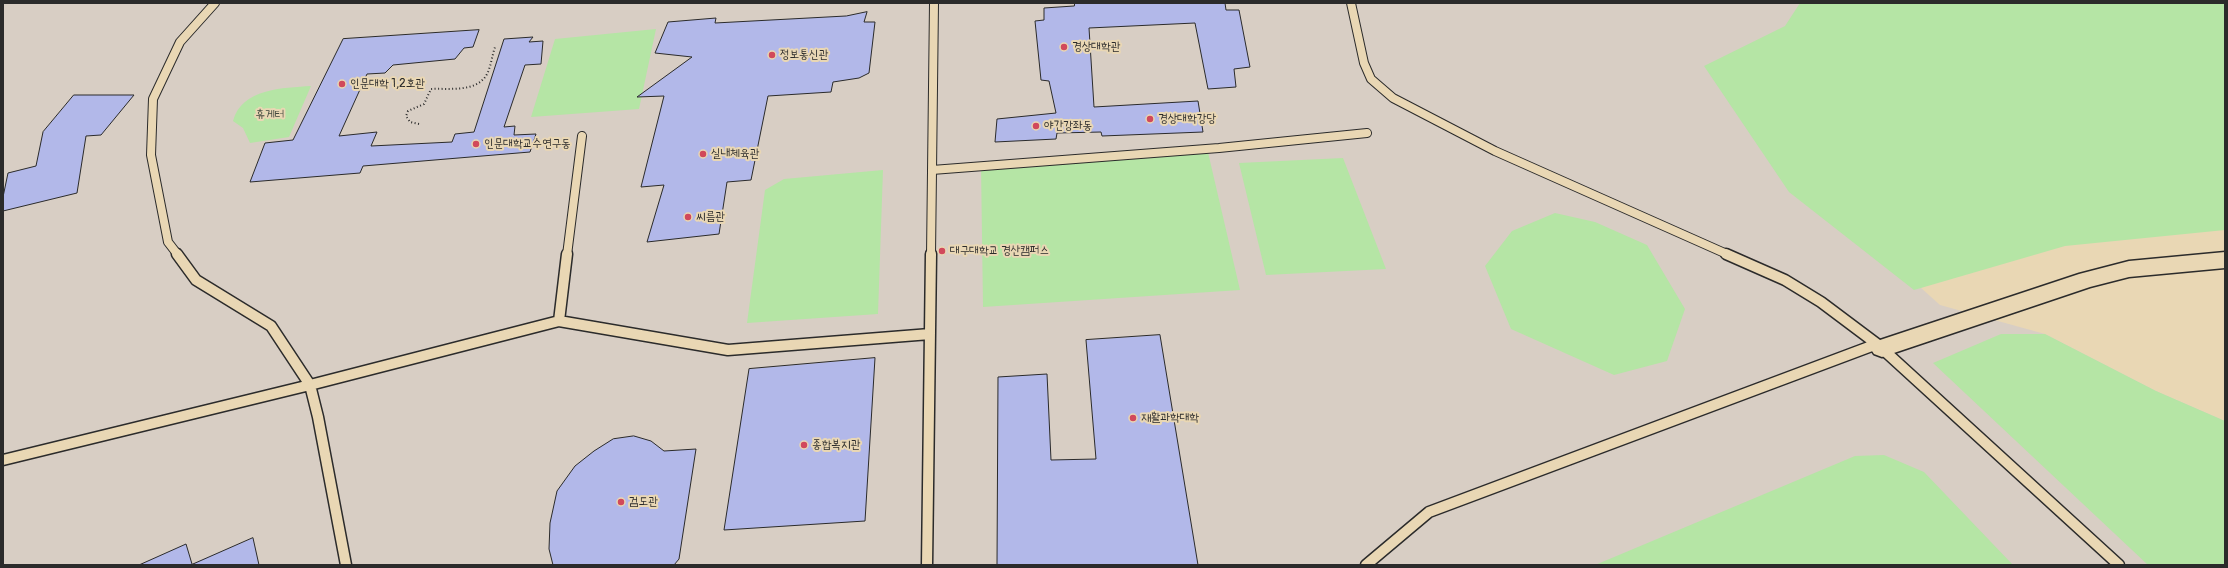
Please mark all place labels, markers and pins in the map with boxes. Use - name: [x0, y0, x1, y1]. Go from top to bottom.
- place label: 경상대학관: [1072, 40, 1120, 54]
- marker: 경상대학관: [1059, 42, 1069, 52]
- place label: 정보통신관: [780, 48, 828, 62]
- marker: 정보통신관: [767, 50, 777, 60]
- place label: 인문대학 1,2호관: [350, 77, 425, 91]
- marker: 인문대학 1,2호관: [337, 79, 347, 89]
- place label: 경상대학강당: [1158, 112, 1216, 126]
- marker: 경상대학강당: [1145, 114, 1155, 124]
- place label: 야간강좌동: [1044, 119, 1092, 133]
- marker: 야간강좌동: [1031, 121, 1041, 131]
- place label: 인문대학교수연구동: [484, 137, 571, 151]
- marker: 인문대학교수연구동: [471, 139, 481, 149]
- place label: 실내체육관: [711, 147, 759, 161]
- marker: 실내체육관: [698, 149, 708, 159]
- place label: 씨름관: [696, 210, 725, 224]
- marker: 씨름관: [683, 212, 693, 222]
- place label: 대구대학교 경산캠퍼스: [950, 244, 1049, 258]
- marker: 대구대학교 경산캠퍼스: [937, 246, 947, 256]
- place label: 재활과학대학: [1141, 411, 1199, 425]
- marker: 재활과학대학: [1128, 413, 1138, 423]
- place label: 종합복지관: [812, 438, 860, 452]
- marker: 종합복지관: [799, 440, 809, 450]
- place label: 검도관: [629, 495, 658, 509]
- marker: 검도관: [616, 497, 626, 507]

